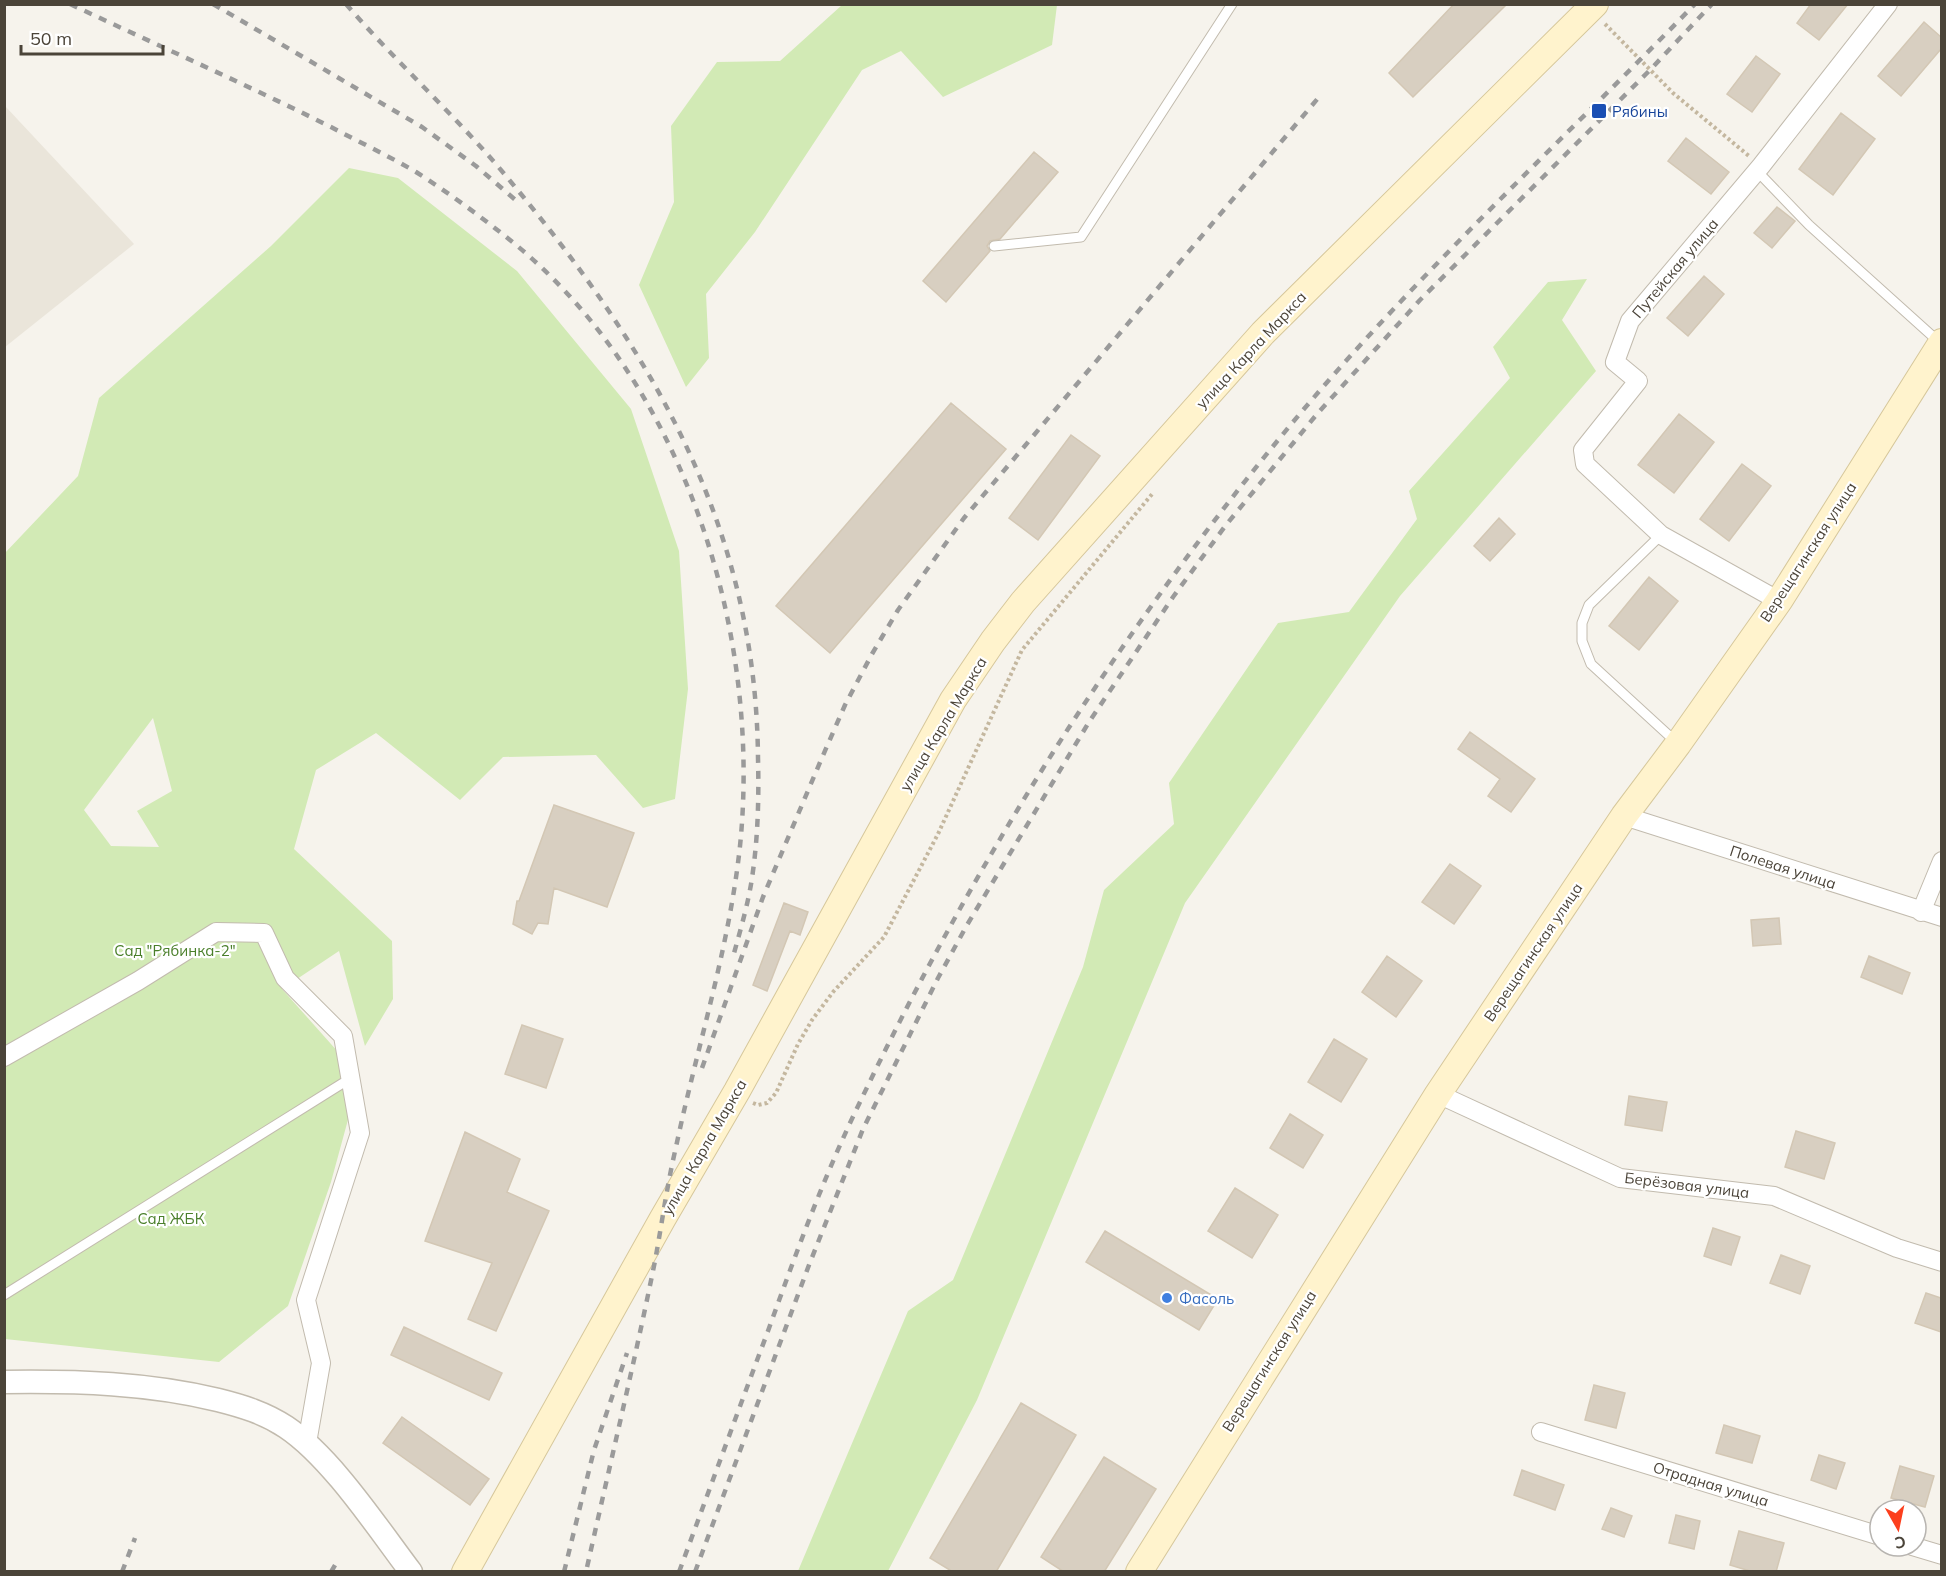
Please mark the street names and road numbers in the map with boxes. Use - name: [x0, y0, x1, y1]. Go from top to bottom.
- street label: Путейская улица: [1628, 214, 1722, 322]
- street label: улица Карла Маркса: [1192, 287, 1310, 413]
- street label: Верещагинская улица: [1756, 478, 1860, 626]
- street label: улица Карла Маркса: [895, 653, 991, 795]
- street label: Полевая улица: [1727, 841, 1839, 893]
- street label: Верещагинская улица: [1480, 879, 1586, 1025]
- street label: улица Карла Маркса: [657, 1076, 751, 1218]
- street label: Берёзовая улица: [1623, 1168, 1751, 1202]
- street label: Верещагинская улица: [1218, 1287, 1320, 1435]
- street label: Отрадная улица: [1651, 1457, 1771, 1511]

